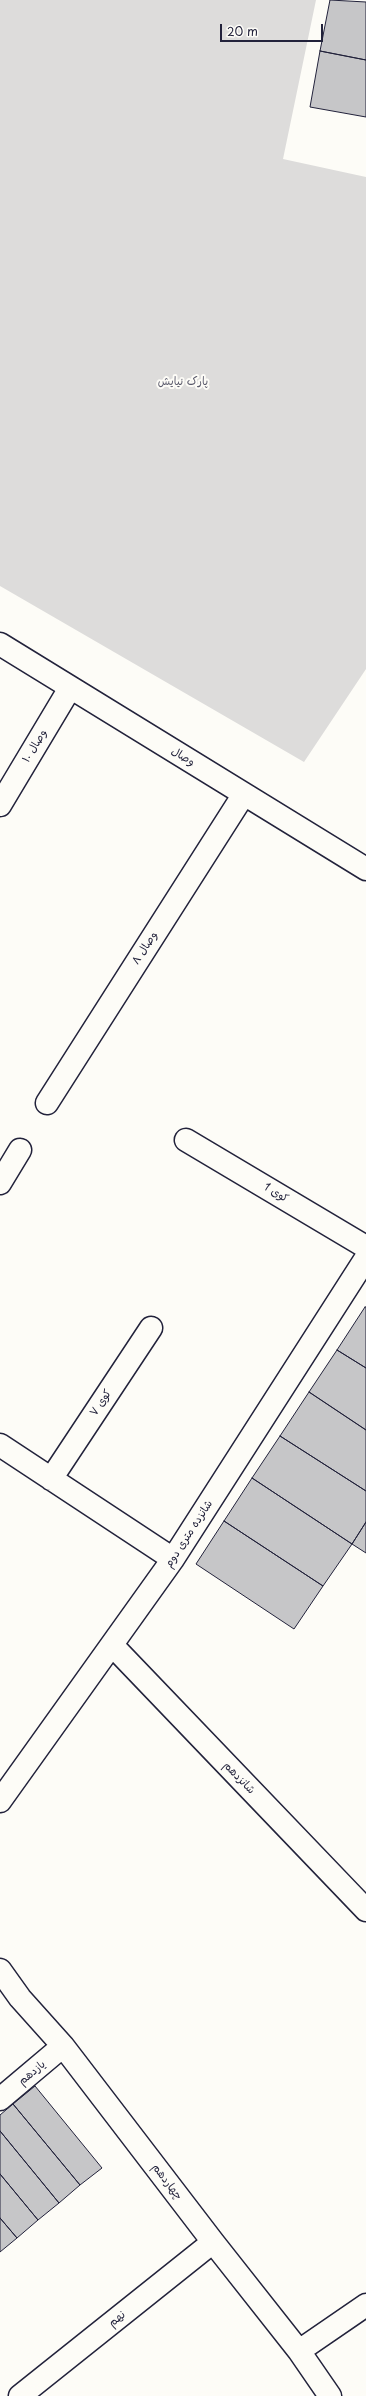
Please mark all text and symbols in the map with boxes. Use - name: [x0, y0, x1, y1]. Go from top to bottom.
- scale bar: [222, 16, 325, 42]
- text: 20 m: [227, 22, 258, 40]
- park label: پارک نیایش: [158, 375, 208, 389]
- street label: وصال ۱۰: [20, 727, 50, 765]
- street label: وصال: [169, 745, 197, 769]
- street label: وصال ۸: [129, 929, 161, 967]
- street label: کوی 1: [261, 1181, 291, 1205]
- street label: کوی ۷: [87, 1387, 115, 1419]
- street label: شانزده متری دوم: [162, 1498, 216, 1570]
- street label: شانزدهم: [221, 1759, 257, 1797]
- street label: یازدهم: [16, 2058, 48, 2088]
- street label: چهاردهم: [149, 2161, 185, 2203]
- street label: نهم: [106, 2308, 128, 2330]

